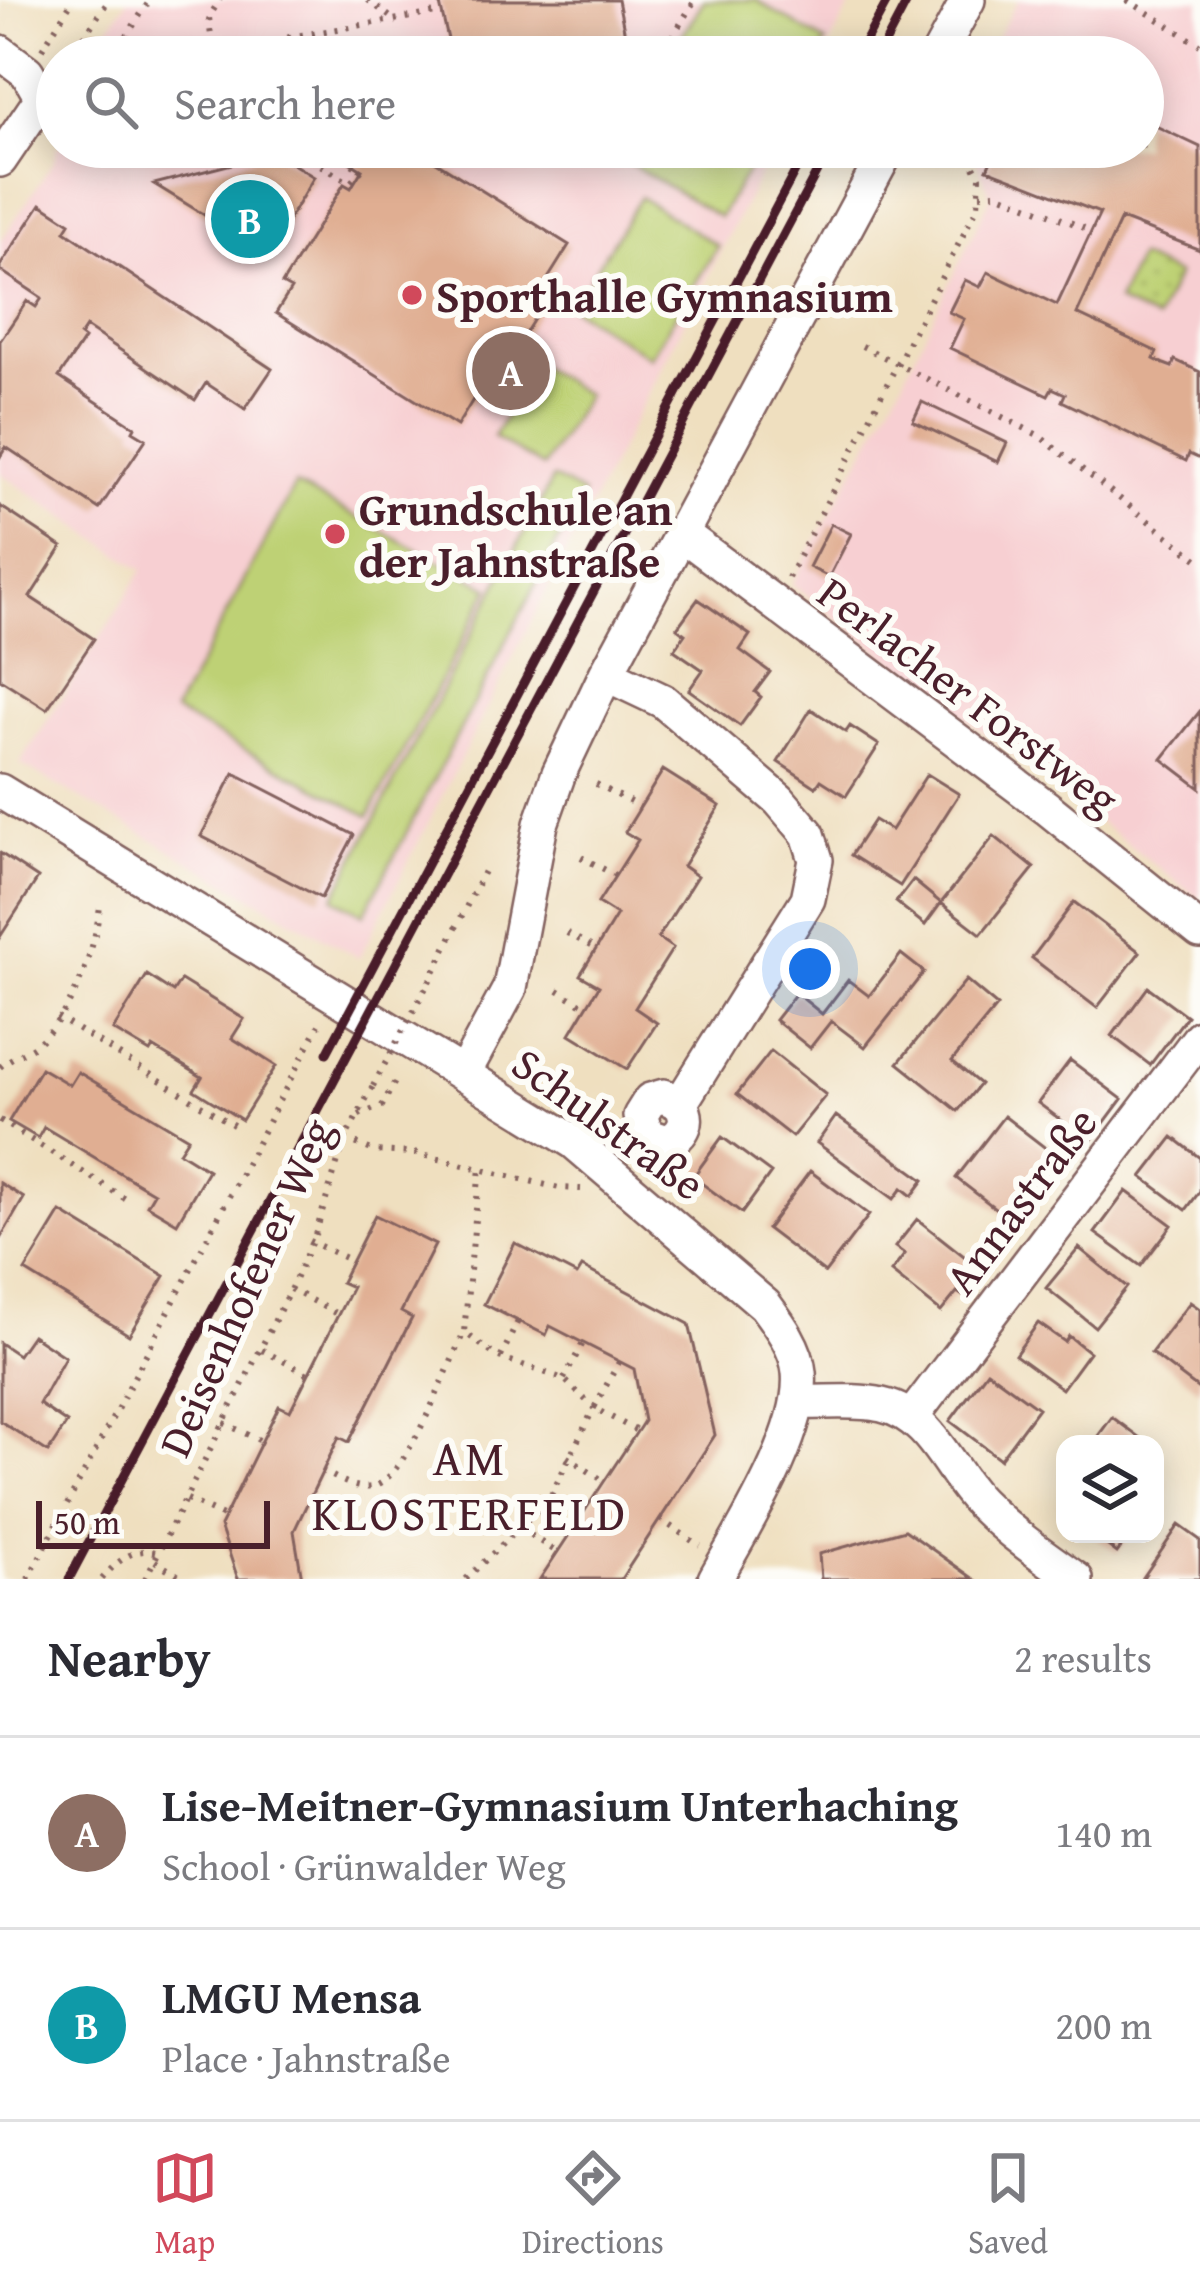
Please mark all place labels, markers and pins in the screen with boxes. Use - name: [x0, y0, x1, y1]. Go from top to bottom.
- pin: B: [211, 174, 289, 264]
- place label: Sporthalle Gymnasium: [436, 263, 893, 328]
- marker: Sporthalle Gymnasium: [399, 282, 425, 308]
- pin: A: [472, 326, 550, 416]
- place label: Grundschule an der Jahnstraße: [359, 476, 673, 593]
- marker: Grundschule an der Jahnstraße: [322, 521, 348, 547]

